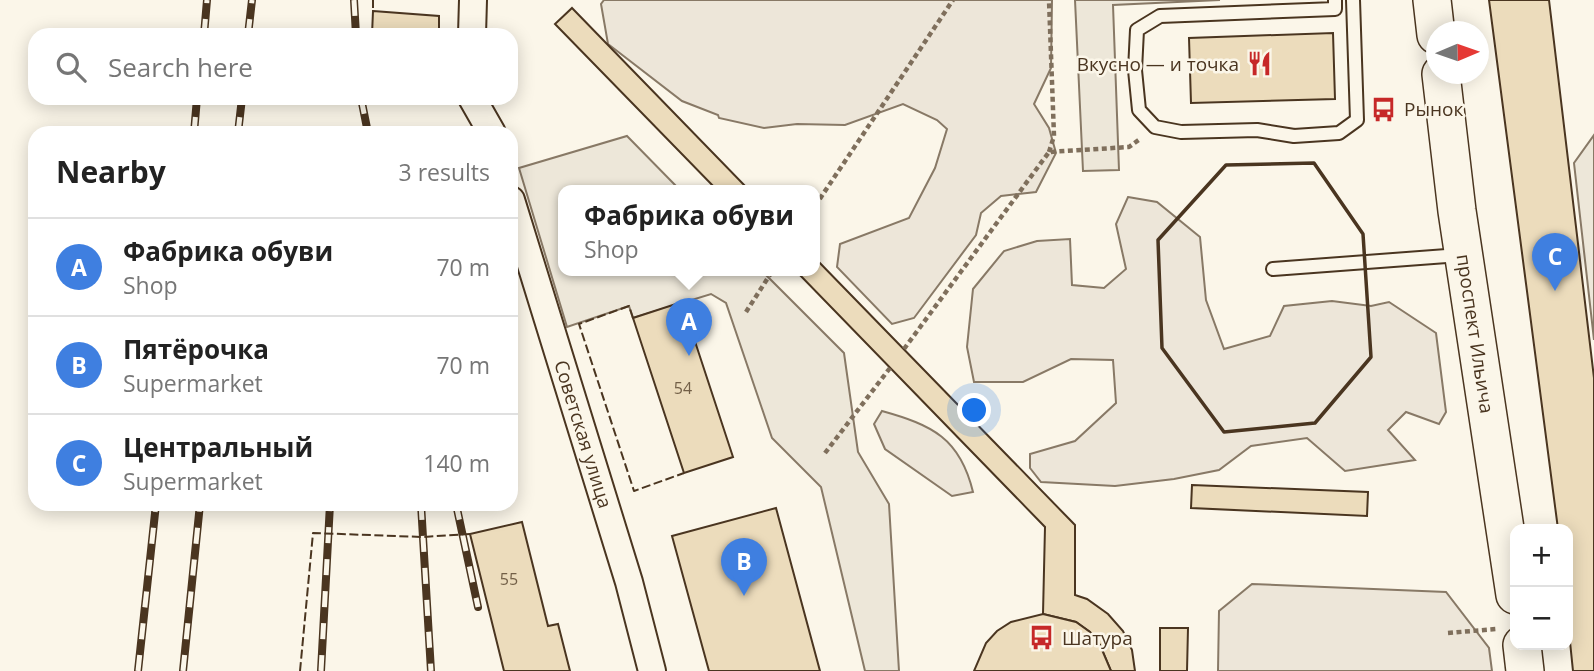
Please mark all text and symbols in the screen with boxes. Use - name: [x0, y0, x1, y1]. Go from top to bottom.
- north arrow: [1426, 21, 1489, 84]
- search box: [28, 28, 518, 105]
- icon: search: [52, 48, 90, 86]
- text: Search here: [108, 49, 253, 85]
- restaurant icon: Вкусно — и точка: [1245, 50, 1273, 78]
- place label: Вкусно — и точка: [1077, 51, 1239, 77]
- bus stop icon: Рынок: [1370, 95, 1398, 123]
- place label: Рынок: [1404, 96, 1463, 122]
- text: Nearby: [56, 151, 166, 192]
- text: 3 results: [399, 156, 490, 188]
- popup: [558, 185, 820, 276]
- text: Фабрика обуви: [584, 197, 794, 233]
- text: Фабрика обуви: [123, 233, 333, 269]
- text: Shop: [584, 233, 639, 265]
- pin: C: [1532, 233, 1578, 291]
- text: A: [71, 251, 87, 283]
- text: 70 m: [436, 251, 490, 283]
- street label: проспект Ильича: [1451, 252, 1500, 415]
- text: Shop: [123, 269, 178, 301]
- pin: A: [666, 298, 712, 356]
- text: Пятёрочка: [123, 331, 269, 367]
- text: B: [71, 349, 87, 381]
- text: 70 m: [436, 349, 490, 381]
- street label: Советская улица: [548, 357, 618, 511]
- text: Supermarket: [123, 367, 263, 399]
- house number: 54: [674, 377, 692, 399]
- your location: [957, 393, 991, 427]
- text: Центральный: [123, 429, 313, 465]
- text: C: [72, 447, 86, 479]
- text: 140 m: [423, 447, 490, 479]
- text: Supermarket: [123, 465, 263, 497]
- map controls: [1510, 524, 1573, 650]
- button: +: [1510, 524, 1573, 587]
- pin: B: [721, 538, 767, 596]
- house number: 55: [500, 568, 518, 590]
- button: −: [1510, 587, 1573, 650]
- bus stop icon: Шатура: [1028, 624, 1056, 652]
- place label: Шатура: [1062, 625, 1133, 651]

